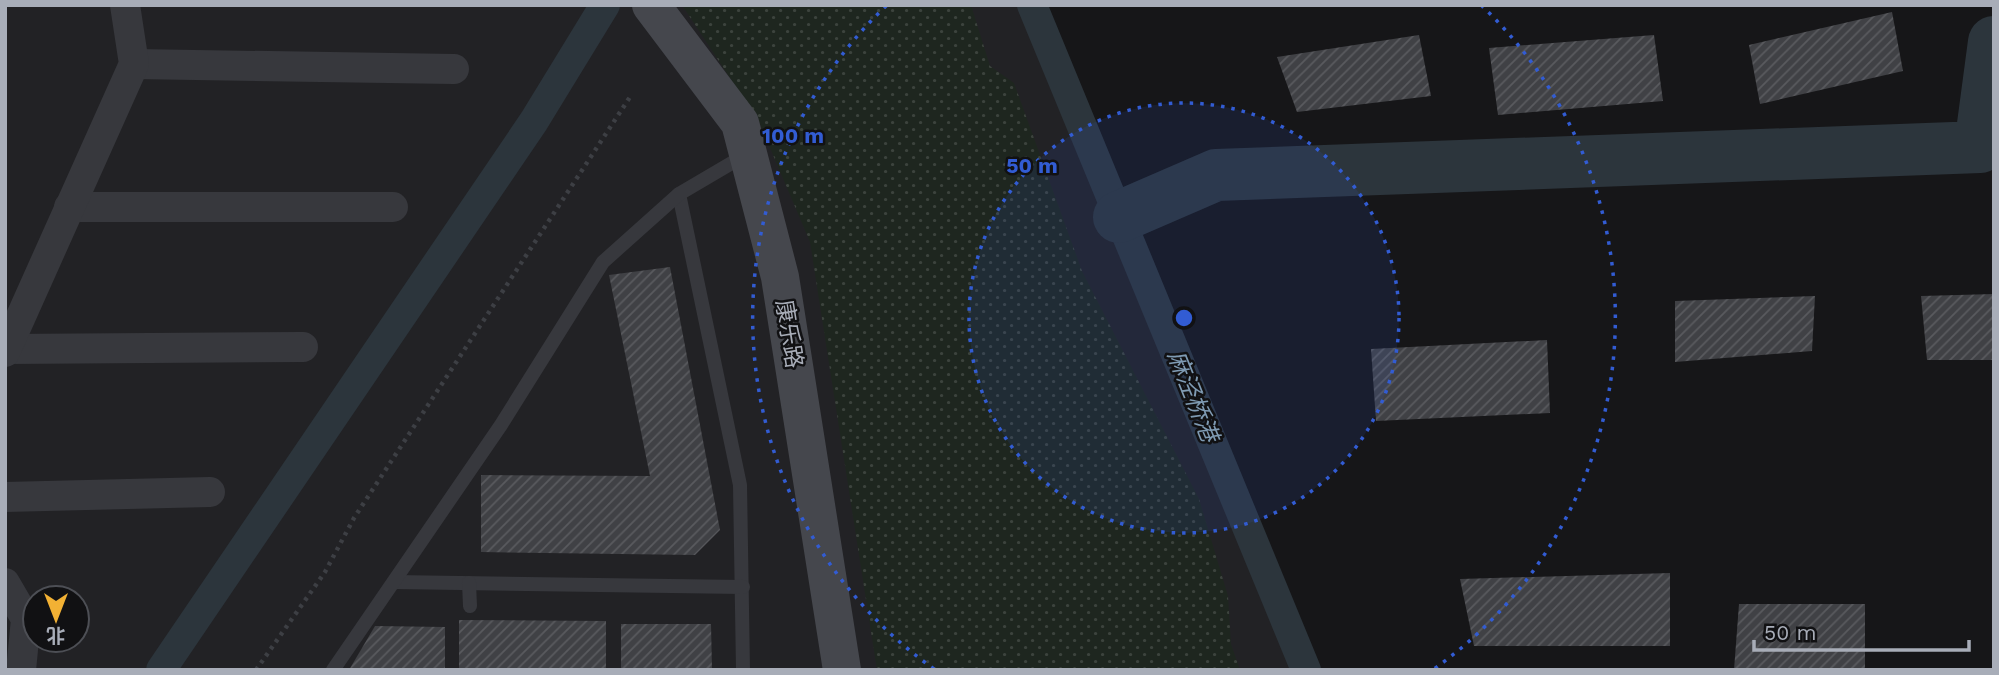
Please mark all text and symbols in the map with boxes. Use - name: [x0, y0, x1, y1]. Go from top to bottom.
- text: 100 m: [762, 123, 824, 148]
- text: 50 m: [1006, 153, 1058, 178]
- street label: 康乐路: [770, 298, 808, 370]
- centre of rings: [1172, 306, 1196, 330]
- water label: 麻泾桥港: [1162, 346, 1225, 449]
- north arrow: [21, 584, 91, 654]
- scale bar: [1754, 608, 1969, 652]
- text: 50 m: [1764, 620, 1816, 645]
- text: 北: [46, 624, 66, 647]

